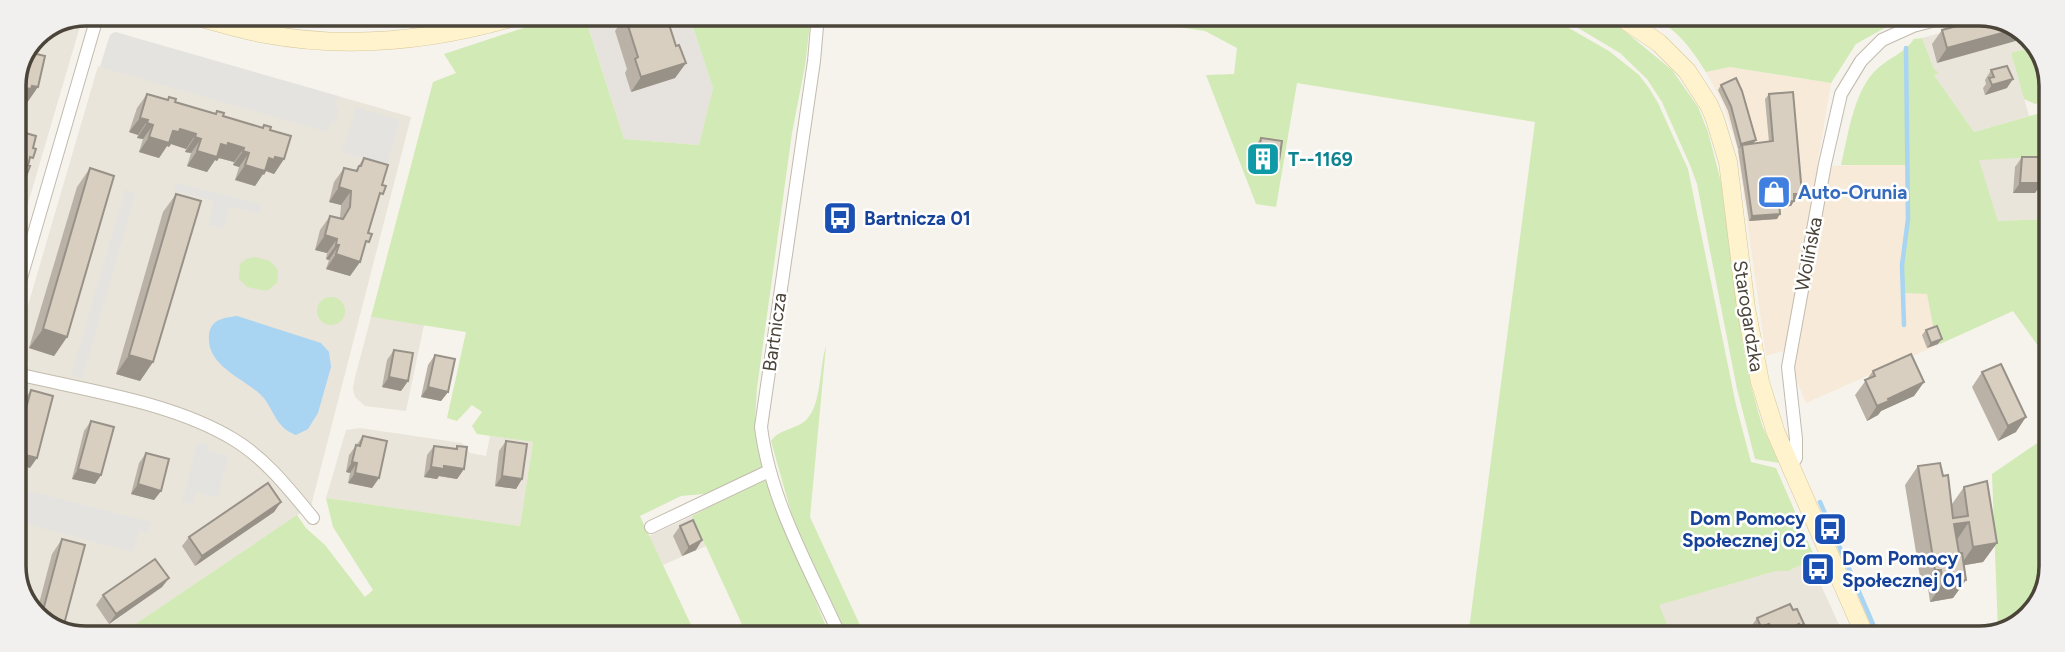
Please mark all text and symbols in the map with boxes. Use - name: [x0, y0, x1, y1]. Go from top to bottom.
- building icon: T--1169: [1244, 140, 1282, 178]
- place label: T--1169: [1288, 148, 1353, 171]
- shop icon: Auto-Orunia: [1755, 173, 1793, 211]
- place label: Auto-Orunia: [1798, 181, 1907, 204]
- bus stop icon: Bartnicza 01: [821, 199, 859, 237]
- place label: Bartnicza 01: [864, 207, 971, 230]
- street label: Wolińska: [1790, 215, 1827, 293]
- street label: Starogardzka: [1728, 259, 1769, 373]
- street label: Bartnicza: [758, 291, 791, 373]
- place label: Dom Pomocy Społecznej 02: [1682, 507, 1806, 552]
- bus stop icon: Dom Pomocy Społecznej 02: [1811, 510, 1849, 548]
- place label: Dom Pomocy Społecznej 01: [1842, 547, 1963, 592]
- bus stop icon: Dom Pomocy Społecznej 01: [1799, 550, 1837, 588]

